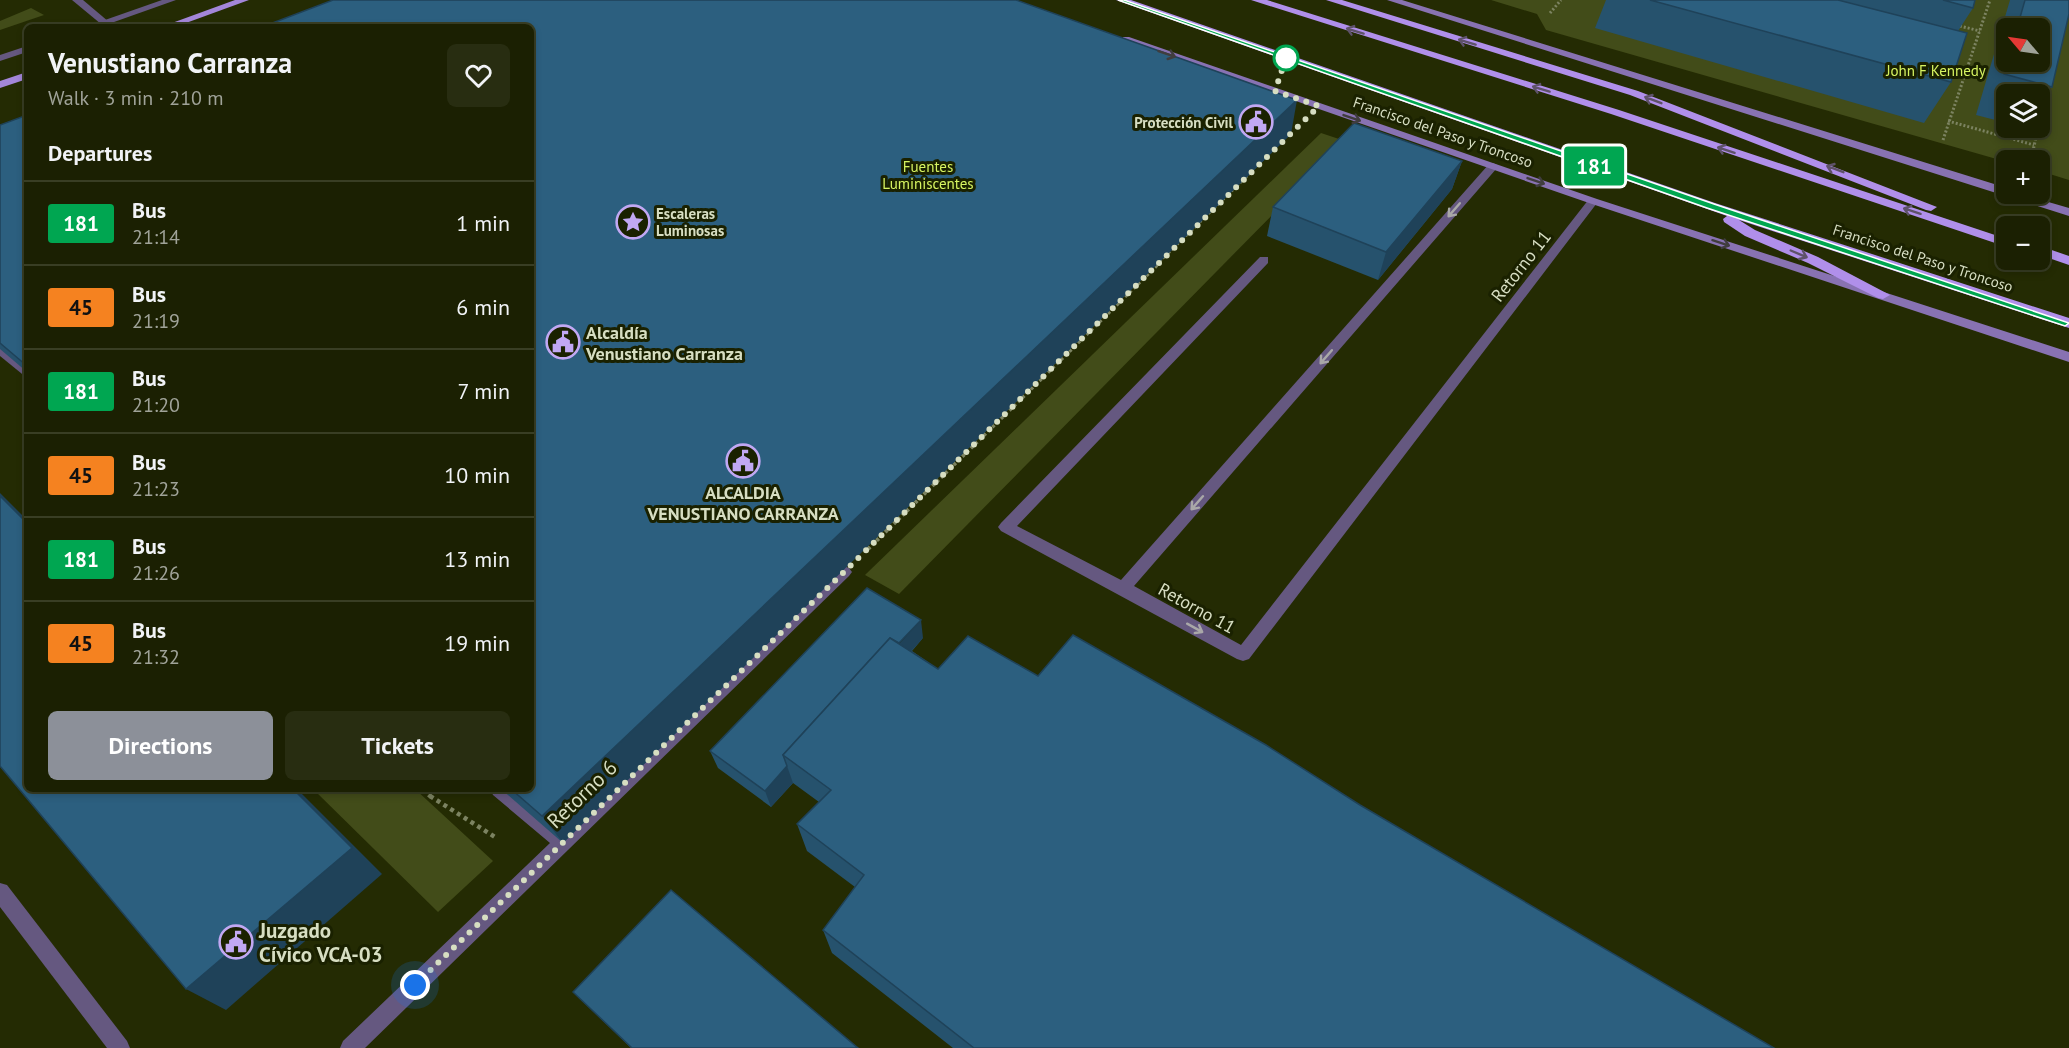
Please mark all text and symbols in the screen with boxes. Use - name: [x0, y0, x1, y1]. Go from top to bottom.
- north arrow: [1996, 18, 2050, 72]
- map controls: [1996, 18, 2050, 270]
- one-way arrow: [1346, 25, 1365, 36]
- one-way arrow: [1458, 36, 1477, 47]
- text: Venustiano Carranza: [48, 44, 292, 81]
- button: heart: [447, 44, 510, 107]
- unlabelled marker: [1273, 45, 1299, 71]
- one-way arrow: [1158, 49, 1176, 60]
- park label: John F Kennedy: [1885, 61, 1986, 80]
- one-way arrow: [1532, 83, 1551, 94]
- button: layers: [1996, 84, 2050, 138]
- text: Walk · 3 min · 210 m: [48, 85, 224, 111]
- street label: Francisco del Paso y Troncoso: [1351, 92, 1535, 172]
- one-way arrow: [1644, 94, 1663, 105]
- public building icon: Protección Civil: [1238, 104, 1274, 140]
- place label: Protección Civil: [1134, 113, 1234, 132]
- one-way arrow: [1342, 113, 1361, 124]
- text: Departures: [48, 139, 152, 167]
- one-way arrow: [1718, 143, 1736, 154]
- line badge: 181: [1560, 146, 1628, 186]
- button: +: [1996, 150, 2050, 204]
- text: 181: [1576, 153, 1612, 180]
- park label: Fuentes Luminiscentes: [882, 157, 974, 193]
- one-way arrow: [1827, 163, 1845, 174]
- one-way arrow: [1526, 177, 1545, 188]
- text: Bus: [132, 196, 166, 224]
- one-way arrow: [1447, 202, 1461, 217]
- place icon: Escaleras Luminosas: [615, 204, 651, 240]
- place label: Escaleras Luminosas: [656, 204, 724, 240]
- one-way arrow: [1903, 205, 1922, 216]
- text: 1 min: [456, 209, 510, 237]
- text: 181: [63, 210, 99, 237]
- button: −: [1996, 216, 2050, 270]
- street label: Francisco del Paso y Troncoso: [1830, 220, 2016, 296]
- text: 21:14: [132, 224, 180, 250]
- street label: Retorno 11: [1486, 226, 1556, 306]
- one-way arrow: [1711, 238, 1730, 249]
- one-way arrow: [1789, 248, 1807, 260]
- text: Bus: [132, 280, 166, 308]
- text: 6 min: [456, 293, 510, 321]
- text: 45: [69, 294, 93, 321]
- text: 21:19: [132, 308, 180, 334]
- place label: Alcaldía Venustiano Carranza: [585, 321, 743, 365]
- public building icon: Alcaldía Venustiano Carranza: [545, 324, 581, 360]
- one-way arrow: [1319, 349, 1333, 364]
- text: Bus: [132, 364, 166, 392]
- text: 7 min: [458, 377, 510, 405]
- text: 181: [63, 378, 99, 405]
- text: 21:20: [132, 392, 180, 418]
- public building icon: ALCALDIA VENUSTIANO CARRANZA: [725, 443, 761, 479]
- text: Bus: [132, 448, 166, 476]
- text: 10 min: [444, 461, 510, 489]
- text: 45: [69, 462, 93, 489]
- text: 21:23: [132, 476, 180, 502]
- place label: ALCALDIA VENUSTIANO CARRANZA: [646, 481, 839, 525]
- one-way arrow: [1190, 496, 1204, 511]
- text: Bus: [132, 532, 166, 560]
- text: 13 min: [444, 545, 510, 573]
- text: 181: [63, 546, 99, 573]
- text: 21:26: [132, 560, 180, 586]
- street label: Retorno 11: [1154, 577, 1240, 639]
- text: Bus: [132, 616, 166, 644]
- one-way arrow: [1186, 622, 1203, 634]
- text: 19 min: [444, 629, 510, 657]
- text: 45: [69, 630, 93, 657]
- text: 21:32: [132, 644, 180, 670]
- button: Directions: [48, 711, 273, 780]
- button: Tickets: [285, 711, 510, 780]
- street label: Retorno 6: [541, 754, 623, 834]
- place label: Juzgado Cívico VCA-03: [258, 917, 383, 968]
- public building icon: Juzgado Cívico VCA-03: [218, 924, 254, 960]
- your location: [400, 970, 430, 1000]

